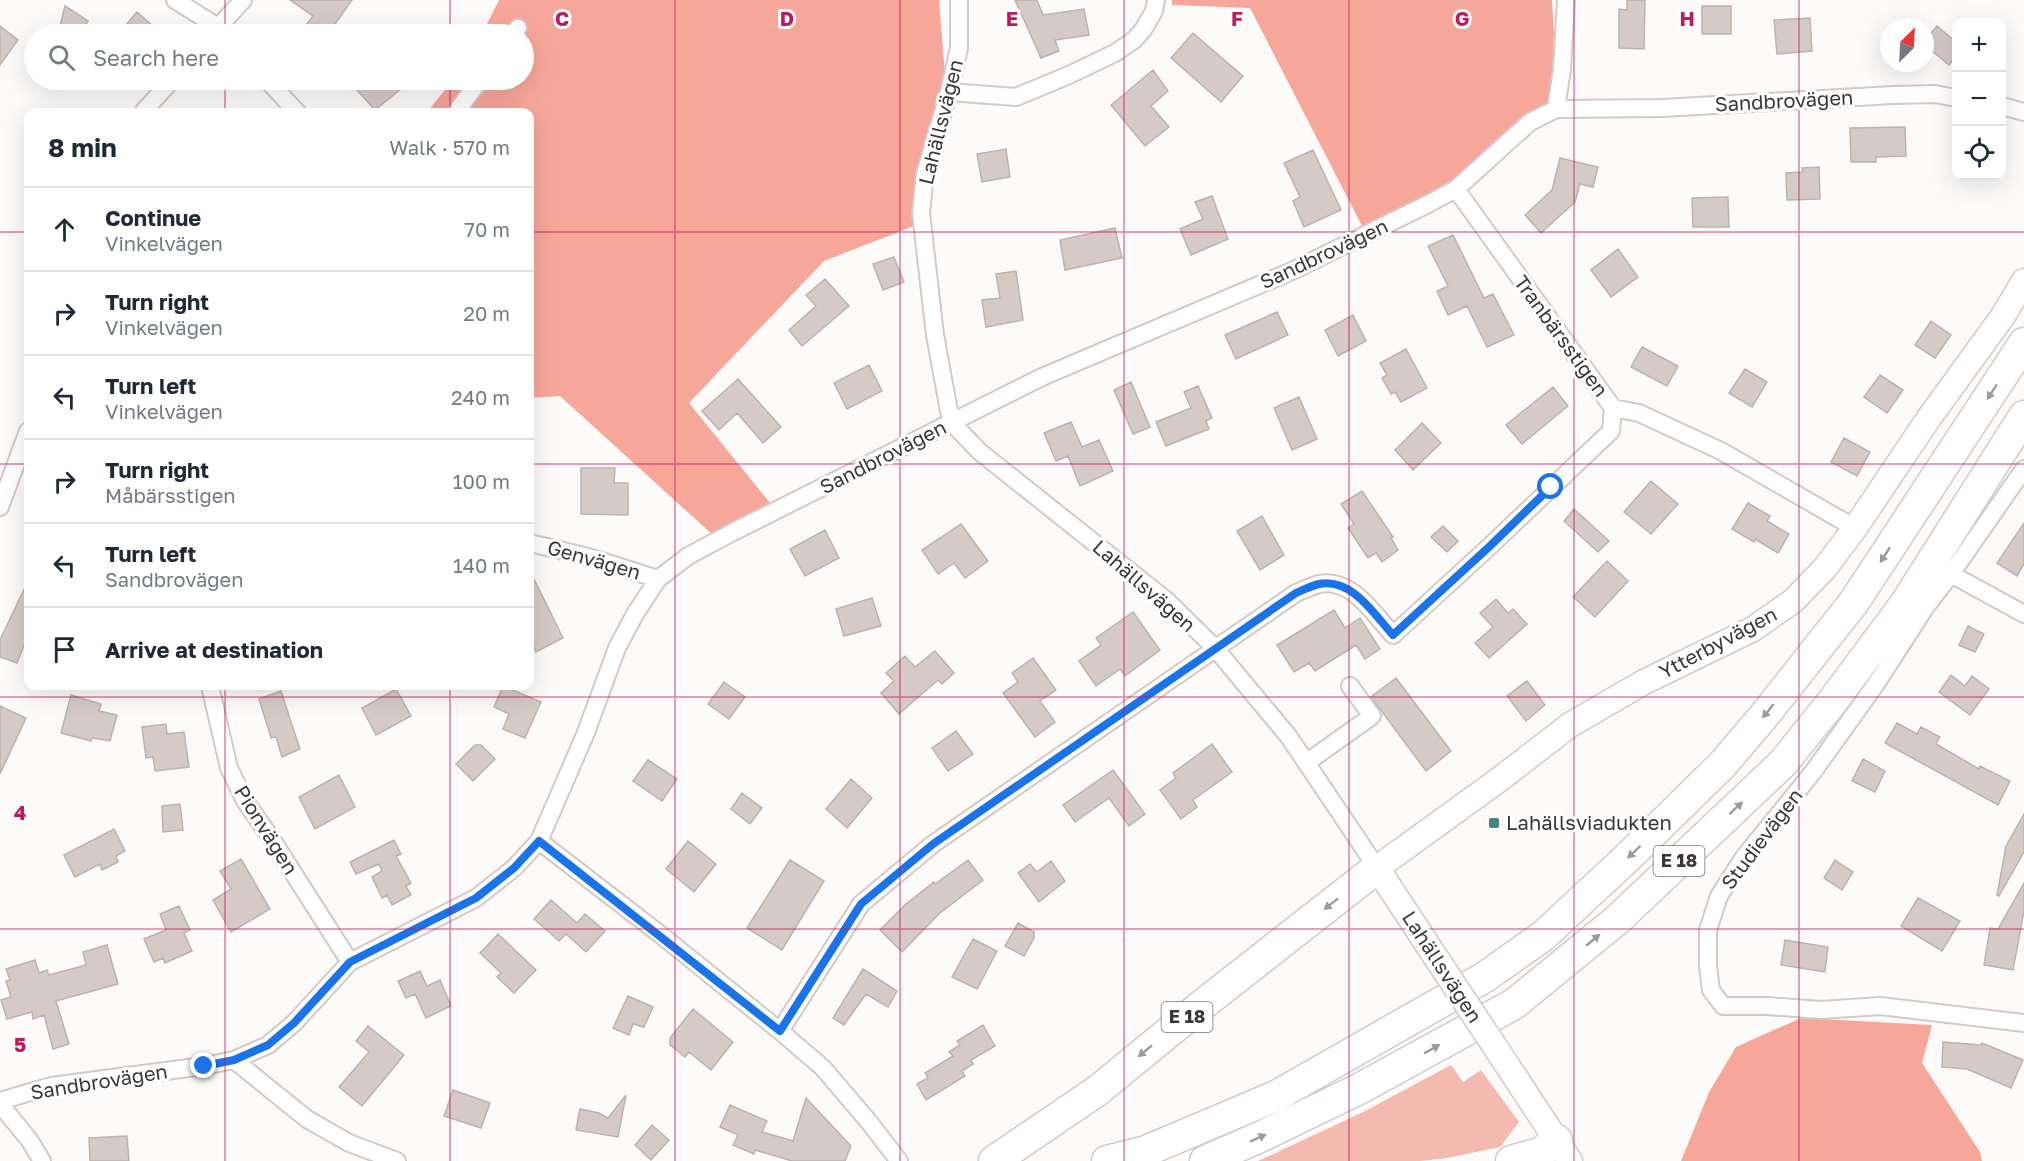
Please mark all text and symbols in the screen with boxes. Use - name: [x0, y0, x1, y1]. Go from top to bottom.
- text: C: [555, 6, 569, 30]
- text: D: [780, 6, 794, 30]
- text: E: [1006, 6, 1018, 30]
- text: F: [1231, 6, 1243, 30]
- text: G: [1455, 6, 1469, 30]
- text: H: [1679, 6, 1695, 30]
- north arrow: [1880, 18, 1934, 72]
- map controls: [1952, 18, 2006, 180]
- button: +: [1952, 18, 2006, 72]
- search box: [24, 24, 534, 90]
- icon: search: [45, 41, 78, 74]
- text: Search here: [93, 44, 219, 71]
- street label: Lahällsvägen: [913, 57, 967, 187]
- button: −: [1952, 72, 2006, 126]
- street label: Sandbrovägen: [1714, 84, 1854, 116]
- button: locate: [1952, 126, 2006, 180]
- text: 8 min: [48, 132, 117, 163]
- text: Walk · 570 m: [389, 135, 510, 159]
- text: Continue: [105, 204, 201, 231]
- icon: ahead: [48, 213, 81, 246]
- street label: Sandbrovägen: [1256, 213, 1391, 293]
- text: 70 m: [464, 217, 510, 241]
- text: Vinkelvägen: [105, 231, 223, 255]
- street label: Tranbärsstigen: [1510, 270, 1614, 401]
- text: Turn right: [105, 288, 209, 315]
- icon: right: [48, 297, 81, 330]
- text: 20 m: [463, 301, 510, 325]
- text: Vinkelvägen: [105, 315, 223, 339]
- text: Turn left: [105, 372, 196, 399]
- icon: left: [48, 381, 81, 414]
- one-way arrow: [1986, 383, 1998, 399]
- text: 240 m: [451, 385, 510, 409]
- text: Vinkelvägen: [105, 399, 223, 423]
- street label: Sandbrovägen: [815, 414, 950, 498]
- text: Turn right: [105, 456, 209, 483]
- icon: right: [48, 465, 81, 498]
- text: 100 m: [453, 469, 510, 493]
- route start: [1537, 473, 1563, 499]
- text: Måbärsstigen: [105, 483, 236, 507]
- street label: Genvägen: [545, 534, 644, 584]
- street label: Lahällsvägen: [1088, 534, 1201, 636]
- text: Turn left: [105, 540, 196, 567]
- one-way arrow: [1880, 547, 1891, 563]
- icon: left: [48, 549, 81, 582]
- text: 140 m: [453, 553, 510, 577]
- text: Sandbrovägen: [105, 567, 244, 591]
- street label: Ytterbyvägen: [1655, 601, 1780, 683]
- icon: arrive: [48, 633, 81, 666]
- text: Arrive at destination: [105, 636, 323, 663]
- one-way arrow: [1762, 703, 1774, 718]
- street label: Pionvägen: [230, 780, 304, 879]
- street label: Studievägen: [1716, 783, 1807, 893]
- text: 4: [14, 800, 26, 824]
- one-way arrow: [1728, 801, 1742, 815]
- place label: Lahällsviadukten: [1506, 810, 1672, 834]
- marker: Lahällsviadukten: [1487, 816, 1501, 830]
- one-way arrow: [1627, 844, 1641, 858]
- road number: E 18: [1654, 846, 1704, 876]
- one-way arrow: [1323, 898, 1339, 911]
- street label: Lahällsvägen: [1398, 906, 1488, 1027]
- one-way arrow: [1585, 934, 1600, 947]
- road number: E 18: [1162, 1002, 1212, 1032]
- text: 5: [14, 1032, 26, 1056]
- one-way arrow: [1423, 1044, 1440, 1054]
- one-way arrow: [1137, 1045, 1153, 1058]
- route end: [190, 1052, 216, 1078]
- street label: Sandbrovägen: [29, 1058, 169, 1104]
- one-way arrow: [1250, 1133, 1268, 1143]

